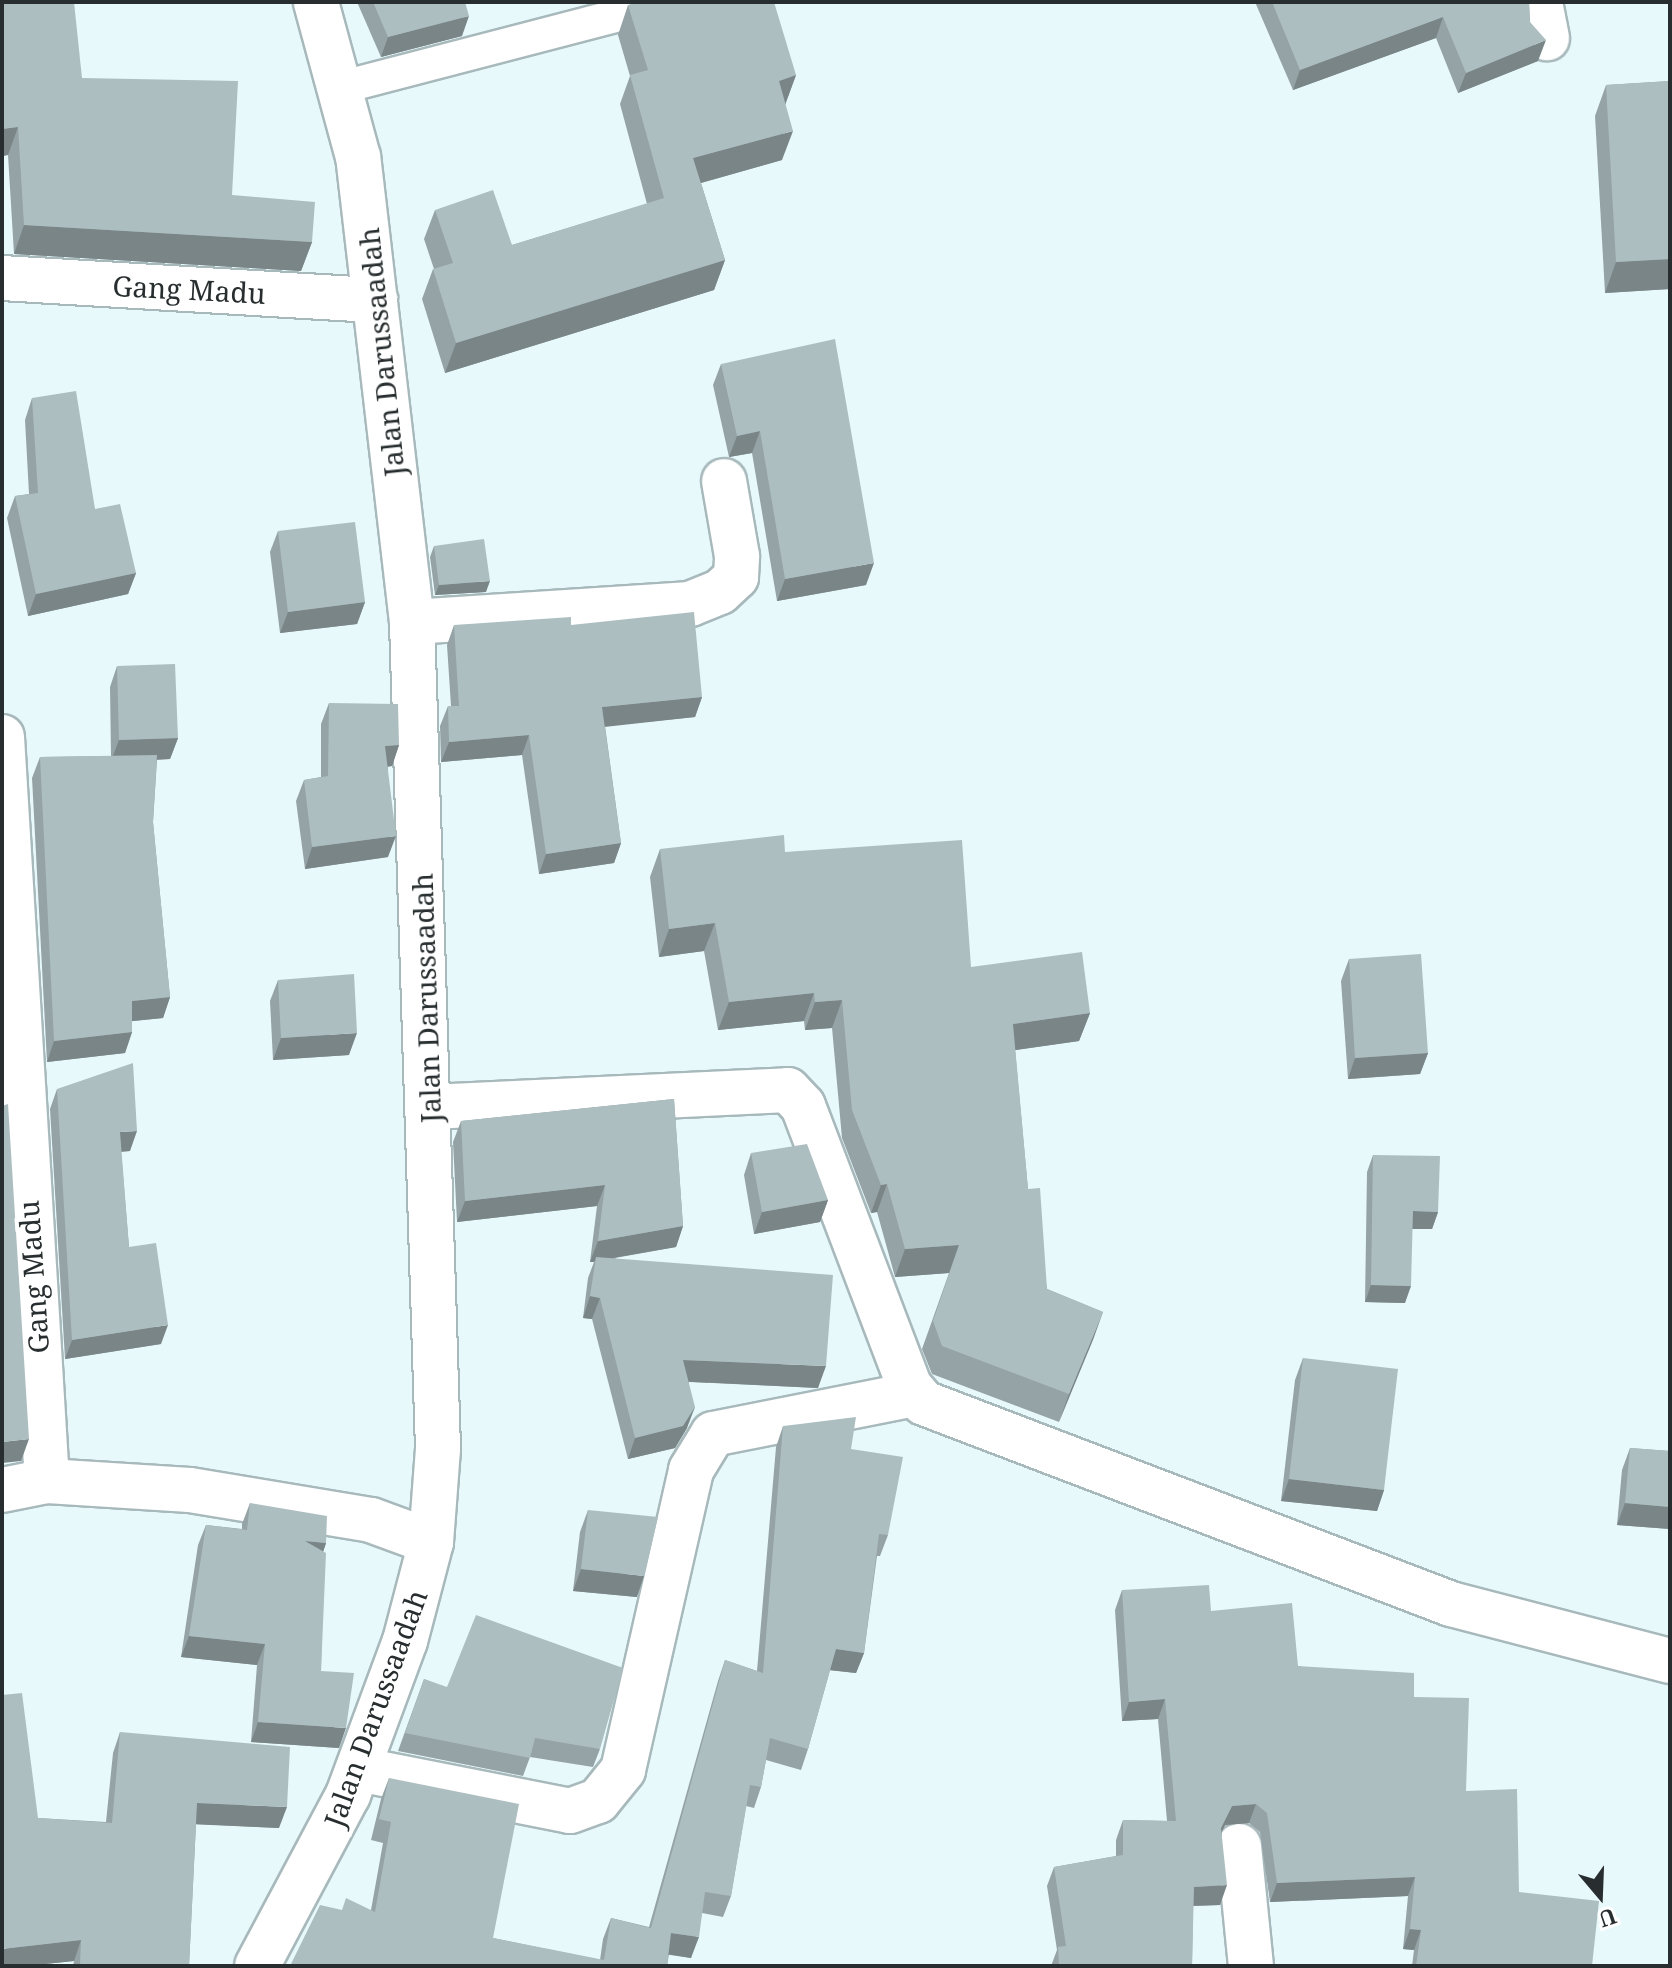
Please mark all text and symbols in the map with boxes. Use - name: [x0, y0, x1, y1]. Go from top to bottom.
- street label: Jalan Darussaadah: [351, 226, 411, 478]
- street label: Gang Madu: [112, 268, 266, 310]
- street label: Jalan Darussaadah: [405, 872, 447, 1124]
- street label: Gang Madu: [11, 1199, 55, 1355]
- street label: Jalan Darussaadah: [316, 1585, 434, 1831]
- north arrow: [1560, 1856, 1640, 1936]
- text: U: [1595, 1902, 1620, 1936]

